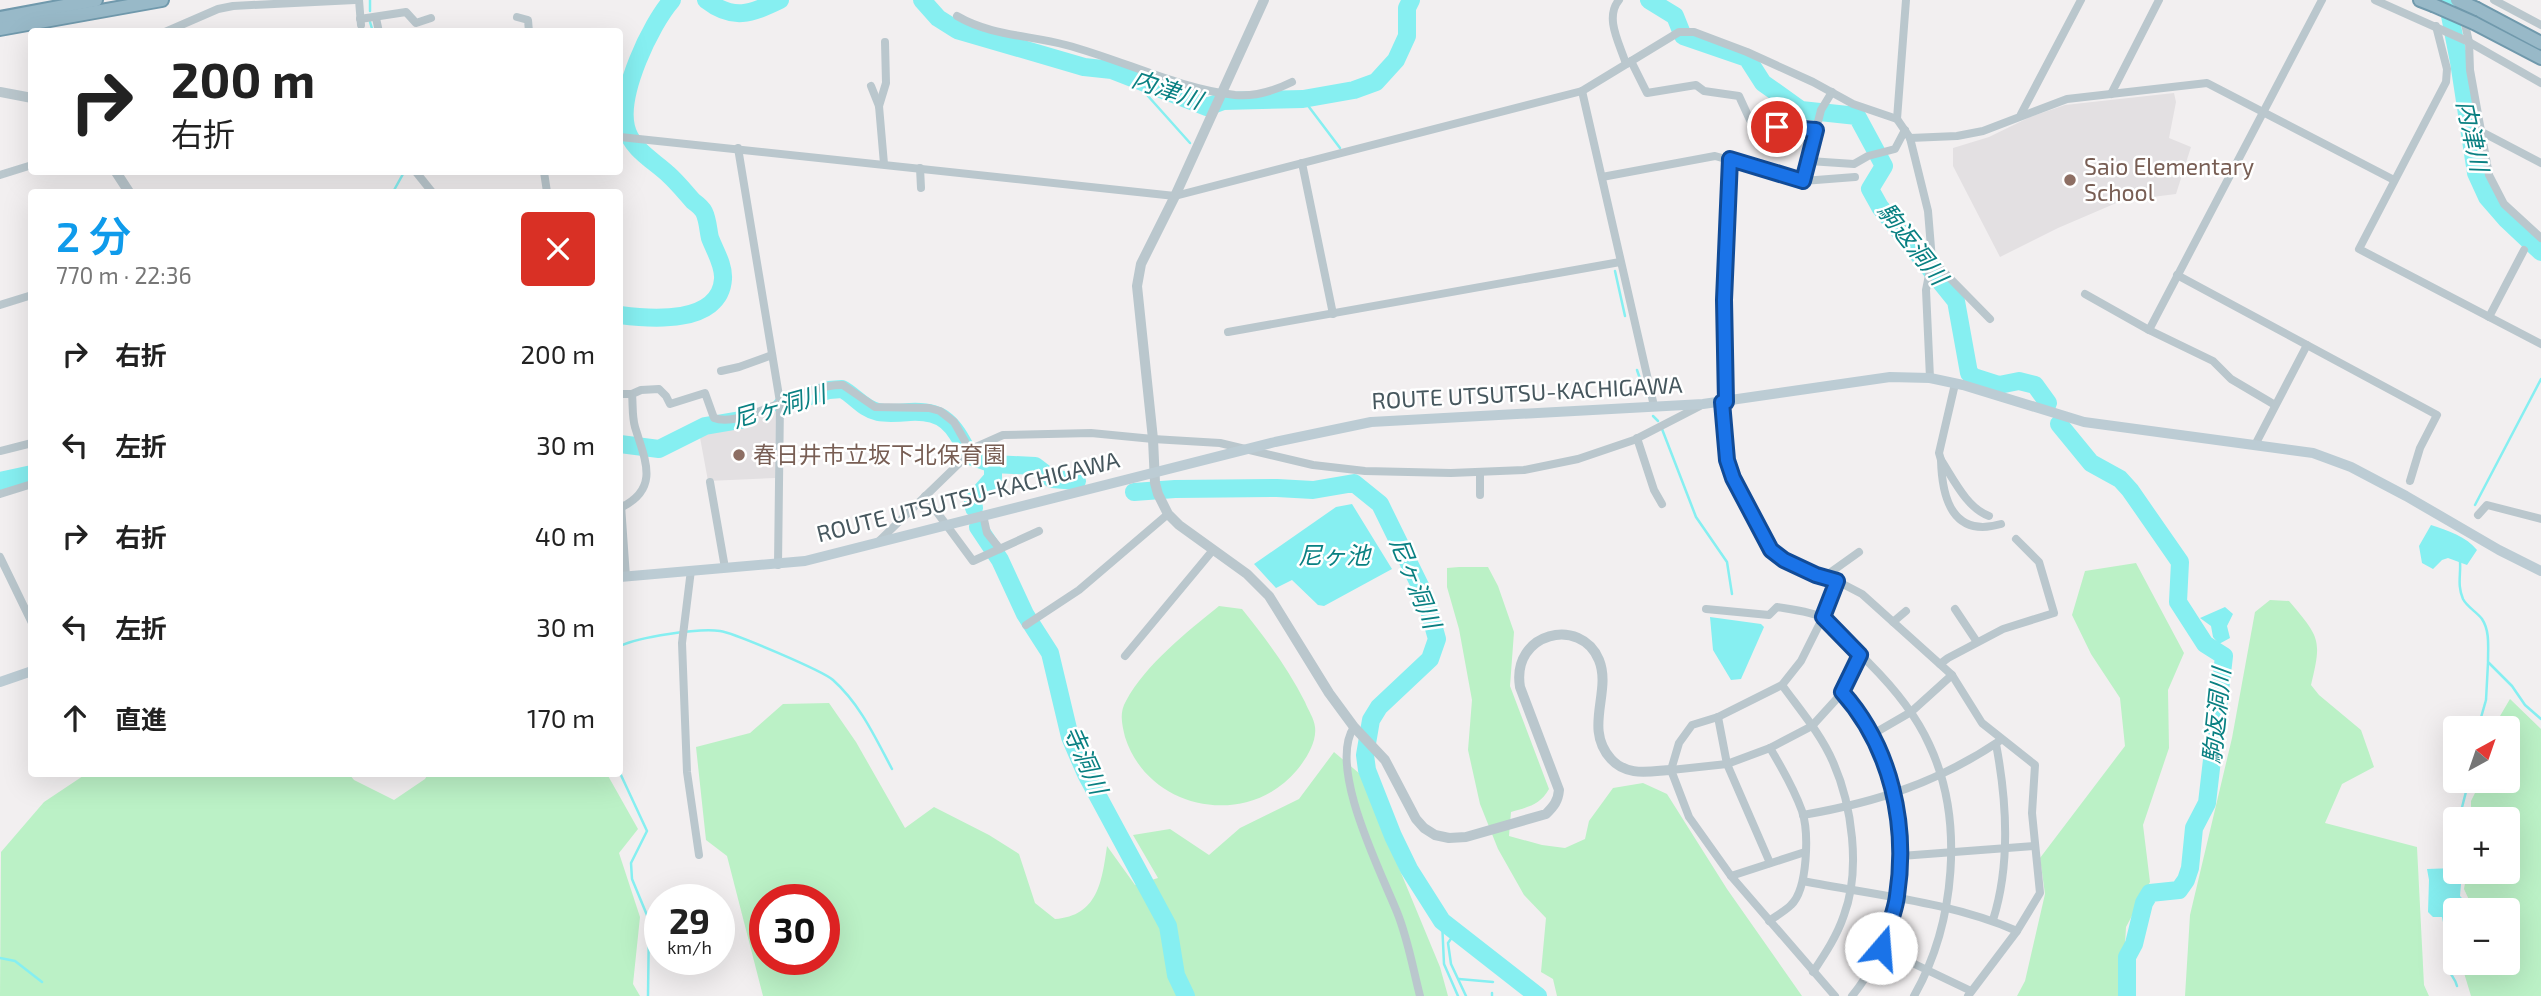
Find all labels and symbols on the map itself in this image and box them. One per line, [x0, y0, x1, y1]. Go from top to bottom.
water label: 内津川 [1129, 63, 1209, 115]
pin [1747, 97, 1807, 157]
water label: 内津川 [2452, 97, 2496, 177]
place label: Saio Elementary School [2084, 152, 2254, 206]
marker: Saio Elementary School [2062, 172, 2078, 188]
water label: 駒返洞川 [1872, 196, 1956, 292]
street label: ROUTE UTSUTSU-KACHIGAWA [1371, 370, 1684, 414]
water label: 尼ヶ洞川 [728, 378, 832, 433]
place label: 春日井市立坂下北保育園 [753, 440, 1006, 468]
street label: ROUTE UTSUTSU-KACHIGAWA [813, 445, 1123, 547]
marker: 春日井市立坂下北保育園 [731, 447, 747, 463]
water label: 尼ヶ洞川 [1385, 533, 1449, 635]
water label: 尼ヶ池 [1298, 540, 1372, 569]
water label: 駒返洞川 [2196, 664, 2235, 765]
north arrow [2443, 716, 2520, 793]
water label: 寺洞川 [1058, 721, 1115, 801]
speed limit sign: 30 [749, 884, 840, 975]
position arrow [1844, 911, 1918, 985]

